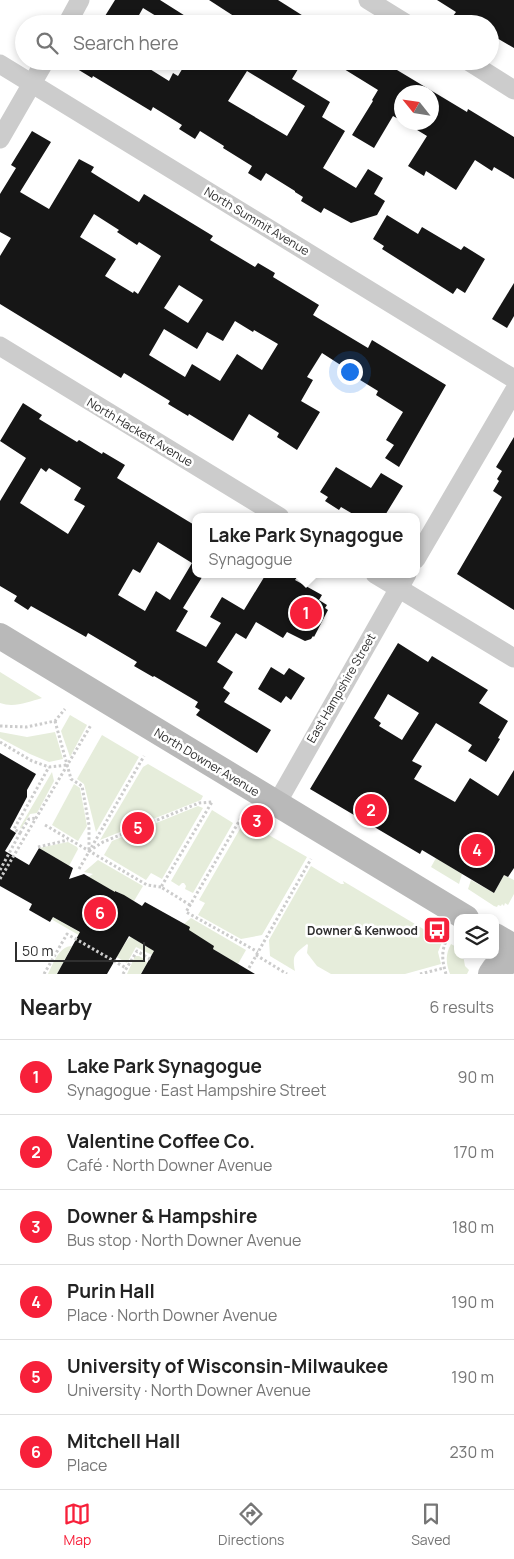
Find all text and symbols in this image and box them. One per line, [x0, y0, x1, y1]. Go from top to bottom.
search box [15, 15, 499, 70]
icon: search [33, 29, 61, 57]
text: Search here [73, 30, 179, 56]
north arrow [394, 85, 439, 130]
street label: North Summit Avenue [201, 183, 313, 259]
your location [337, 359, 363, 385]
street label: North Hackett Avenue [84, 394, 196, 470]
popup [192, 513, 420, 578]
text: Lake Park Synagogue [208, 522, 404, 548]
text: Synagogue [208, 548, 292, 570]
pin: 1 [290, 594, 322, 632]
street label: East Hampshire Street [303, 630, 380, 746]
street label: North Downer Avenue [151, 724, 263, 800]
pin: 2 [355, 791, 387, 829]
pin: 3 [241, 802, 273, 840]
pin: 5 [122, 809, 154, 847]
pin: 4 [461, 831, 493, 869]
pin: 6 [84, 894, 116, 932]
map controls [454, 914, 499, 959]
button: layers [454, 914, 499, 959]
bus stop icon: Downer & Kenwood [422, 915, 452, 945]
place label: Downer & Kenwood [307, 922, 418, 939]
scale bar [15, 939, 145, 962]
text: 50 m [22, 941, 53, 960]
text: Nearby [20, 993, 92, 1021]
text: 6 results [429, 996, 494, 1018]
text: Lake Park Synagogue [67, 1053, 262, 1079]
text: 1 [32, 1066, 40, 1088]
text: 90 m [458, 1066, 494, 1088]
text: Synagogue · East Hampshire Street [67, 1079, 326, 1101]
text: Valentine Coffee Co. [67, 1128, 255, 1154]
text: 2 [31, 1141, 41, 1163]
text: 170 m [453, 1141, 494, 1163]
text: Café · North Downer Avenue [67, 1154, 272, 1176]
text: Downer & Hampshire [67, 1203, 258, 1229]
text: 3 [31, 1216, 41, 1238]
text: 180 m [452, 1216, 494, 1238]
text: Bus stop · North Downer Avenue [67, 1229, 301, 1251]
text: Purin Hall [67, 1278, 155, 1304]
text: 4 [31, 1291, 41, 1313]
text: 190 m [451, 1291, 494, 1313]
text: Place · North Downer Avenue [67, 1304, 277, 1326]
text: University of Wisconsin-Milwaukee [67, 1353, 388, 1379]
text: 5 [31, 1366, 41, 1388]
text: 190 m [451, 1366, 494, 1388]
text: University · North Downer Avenue [67, 1379, 311, 1401]
text: Mitchell Hall [67, 1428, 180, 1454]
text: 6 [31, 1441, 41, 1463]
text: 230 m [450, 1441, 494, 1463]
text: Place [67, 1454, 107, 1476]
tab: Map [63, 1500, 91, 1549]
tab: Directions [218, 1500, 284, 1549]
tab: Saved [411, 1500, 451, 1549]

